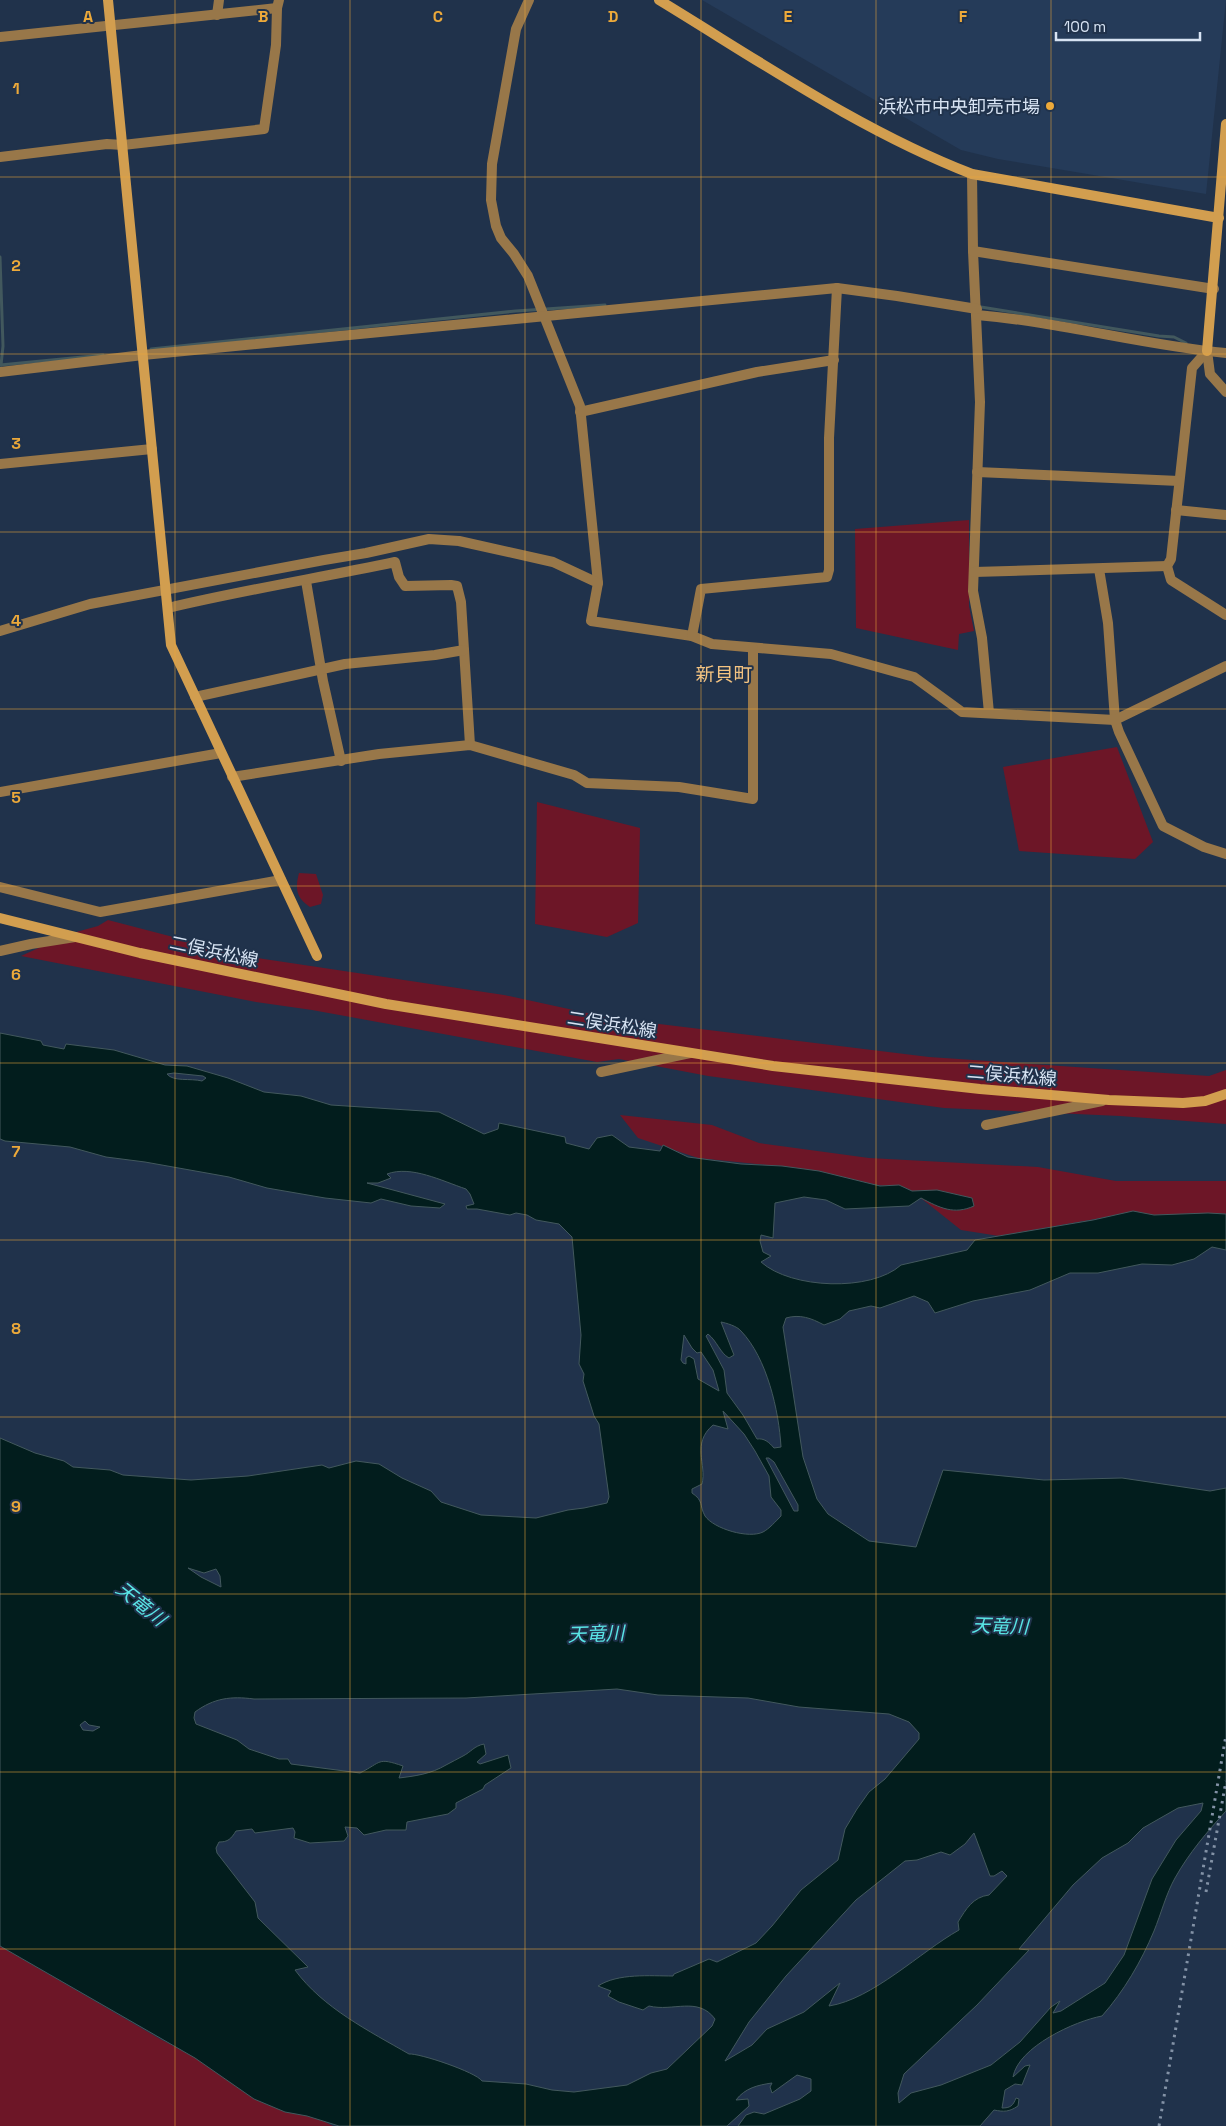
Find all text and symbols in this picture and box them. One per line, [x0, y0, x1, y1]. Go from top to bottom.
text: A [83, 6, 93, 27]
text: B [258, 6, 268, 27]
text: C [433, 6, 443, 27]
text: D [608, 6, 618, 27]
text: E [784, 6, 793, 27]
text: F [959, 6, 968, 27]
scale bar [1056, 10, 1200, 42]
text: 100 m [1064, 17, 1106, 36]
text: 1 [12, 78, 20, 99]
place label: 浜松市中央卸売市場 [878, 95, 1040, 118]
marker: 浜松市中央卸売市場 [1044, 100, 1056, 112]
text: 2 [11, 255, 21, 276]
text: 3 [11, 433, 21, 454]
text: 4 [11, 610, 21, 631]
district label: 新貝町 [695, 662, 753, 687]
text: 5 [11, 787, 21, 808]
street label: 二俣浜松線 [168, 930, 260, 972]
text: 6 [11, 964, 21, 985]
street label: 二俣浜松線 [566, 1006, 658, 1042]
street label: 二俣浜松線 [966, 1060, 1058, 1090]
text: 7 [12, 1141, 21, 1162]
text: 8 [11, 1318, 21, 1339]
text: 9 [11, 1496, 21, 1517]
water label: 天竜川 [111, 1576, 173, 1633]
water label: 天竜川 [971, 1613, 1031, 1640]
water label: 天竜川 [567, 1620, 627, 1647]

